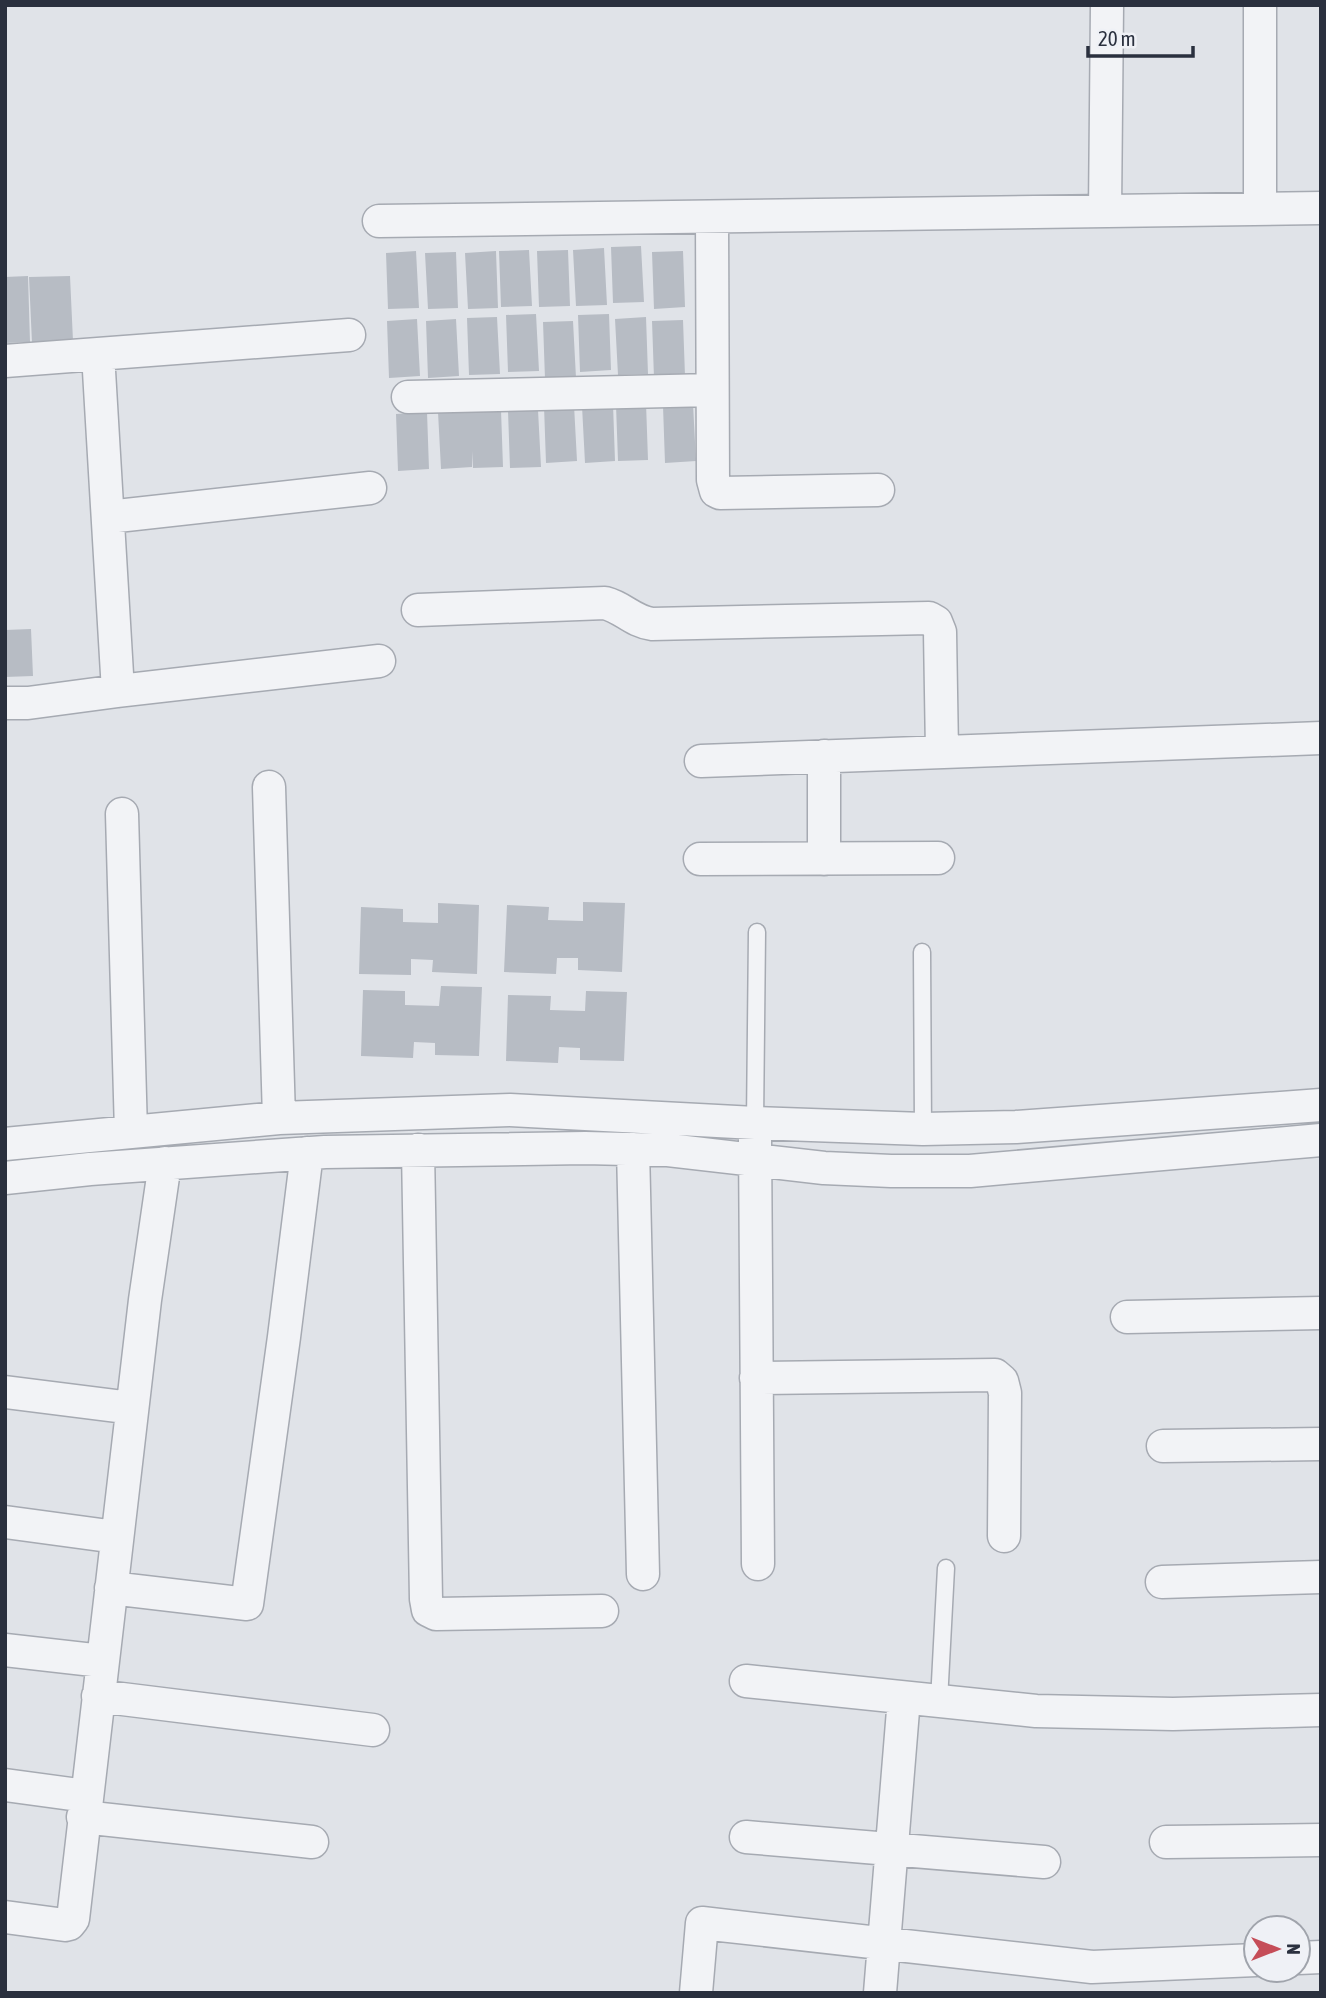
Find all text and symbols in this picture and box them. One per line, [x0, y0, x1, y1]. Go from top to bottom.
scale bar [1088, 14, 1193, 58]
text: 20 m [1098, 26, 1136, 50]
north arrow [1242, 1914, 1312, 1984]
text: N [1283, 1943, 1305, 1955]

